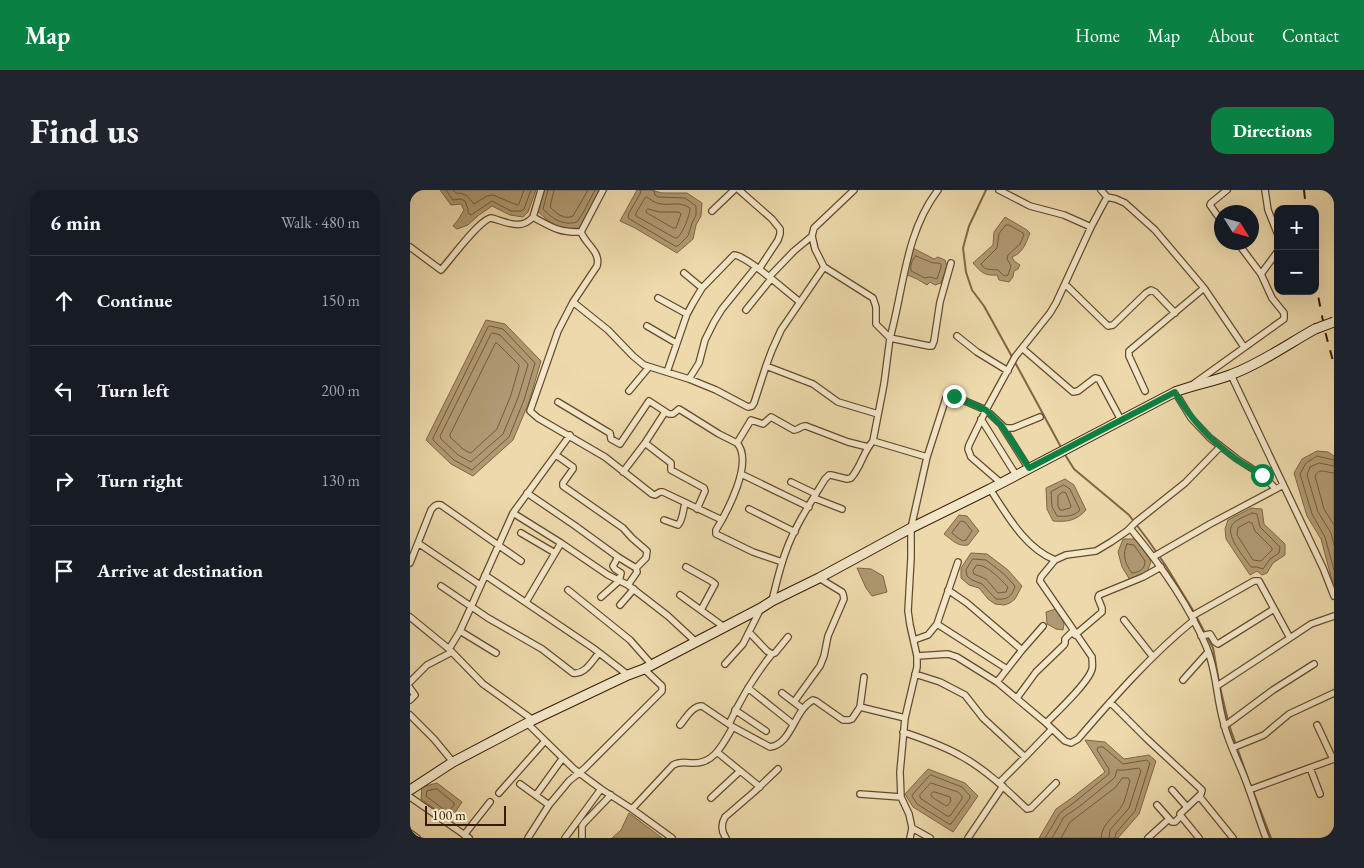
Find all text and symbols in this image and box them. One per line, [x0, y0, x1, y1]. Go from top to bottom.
text: Map [25, 20, 70, 51]
text: Home [1075, 24, 1120, 47]
text: Map [1148, 24, 1180, 47]
text: About [1208, 24, 1254, 47]
text: Contact [1282, 24, 1339, 47]
button: Directions [1211, 107, 1334, 154]
text: Find us [30, 108, 139, 153]
north arrow [1214, 205, 1259, 250]
map controls [1274, 205, 1319, 295]
button: + [1274, 205, 1319, 250]
text: 6 min [50, 209, 101, 236]
text: Walk · 480 m [281, 212, 360, 233]
button: − [1274, 250, 1319, 295]
icon: ahead [50, 287, 78, 315]
text: Continue [97, 288, 172, 313]
text: 150 m [321, 290, 360, 311]
icon: left [50, 377, 78, 405]
text: Turn left [97, 378, 169, 403]
text: 200 m [321, 380, 360, 401]
route end [943, 385, 966, 408]
route start [1251, 464, 1274, 487]
icon: right [50, 467, 78, 495]
text: Turn right [97, 468, 183, 493]
text: 130 m [321, 470, 360, 491]
icon: arrive [50, 557, 78, 585]
text: Arrive at destination [97, 558, 263, 583]
scale bar [425, 803, 506, 826]
text: 100 m [432, 806, 466, 824]

